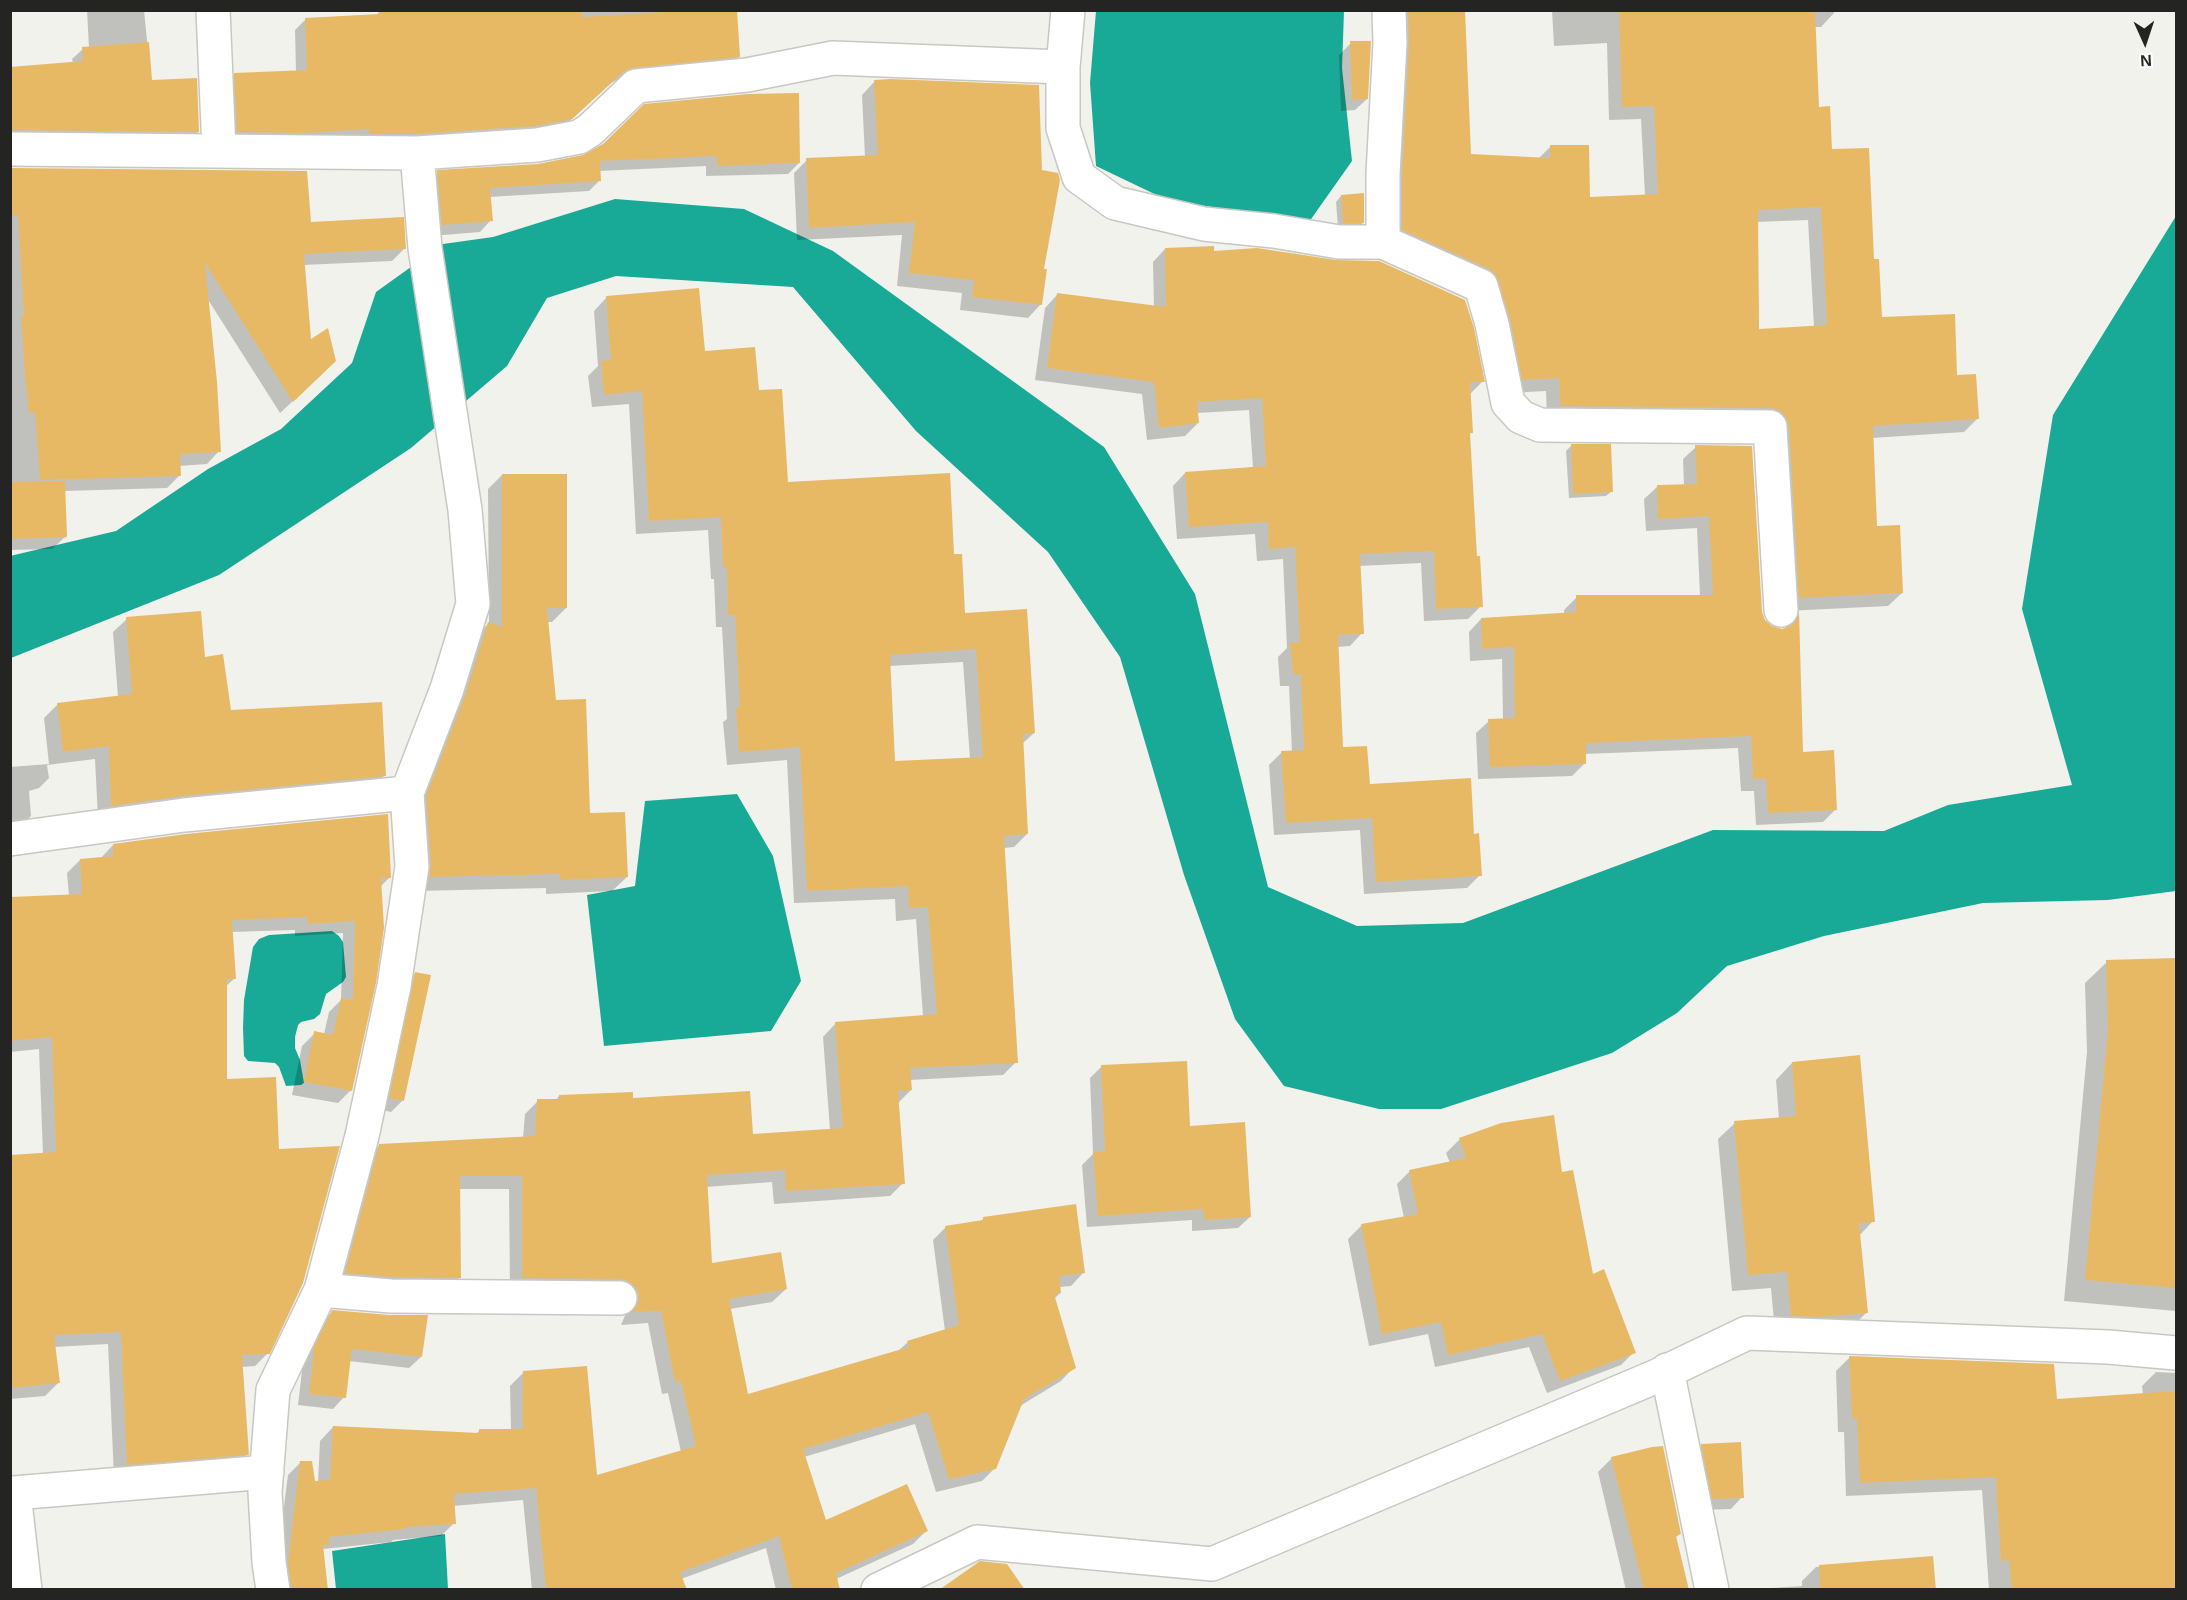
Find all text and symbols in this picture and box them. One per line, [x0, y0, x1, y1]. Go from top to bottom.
north arrow [2115, 12, 2175, 72]
text: N [2140, 52, 2152, 69]

